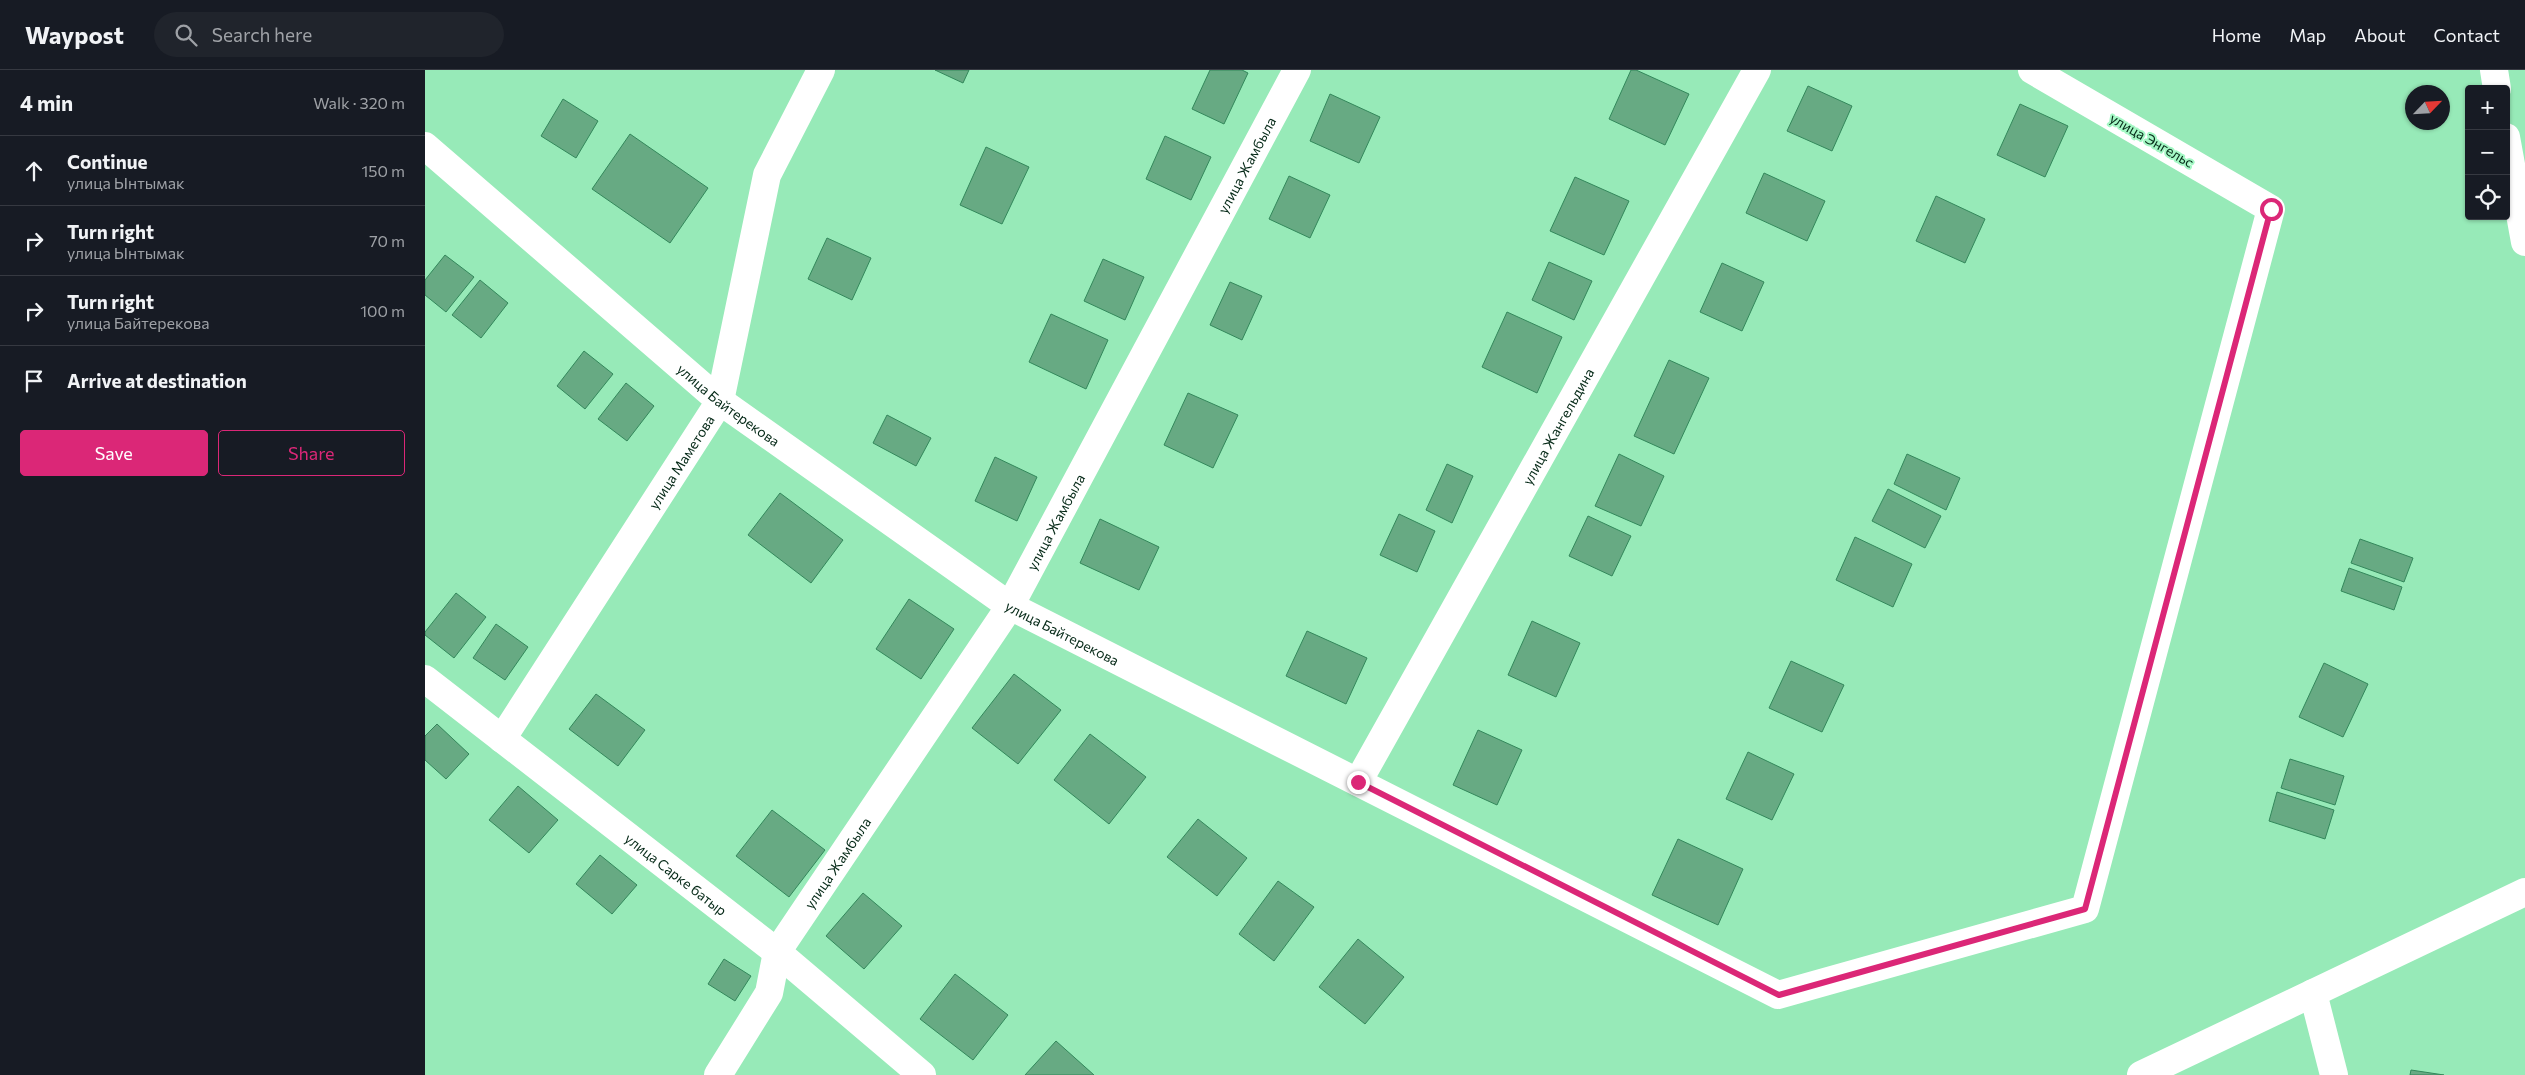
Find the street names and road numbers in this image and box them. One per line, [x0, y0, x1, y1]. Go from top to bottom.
street label: улица Энгельс [2107, 109, 2197, 171]
street label: улица Жамбыла [1214, 114, 1279, 216]
street label: улица Байтерекова [674, 360, 783, 449]
street label: улица Жангельдина [1518, 365, 1597, 487]
street label: улица Маметова [644, 412, 717, 512]
street label: улица Жамбыла [1022, 471, 1088, 573]
street label: улица Байтерекова [1002, 597, 1122, 668]
street label: улица Жамбыла [800, 814, 874, 912]
street label: улица Сарке батыр [622, 829, 730, 919]

